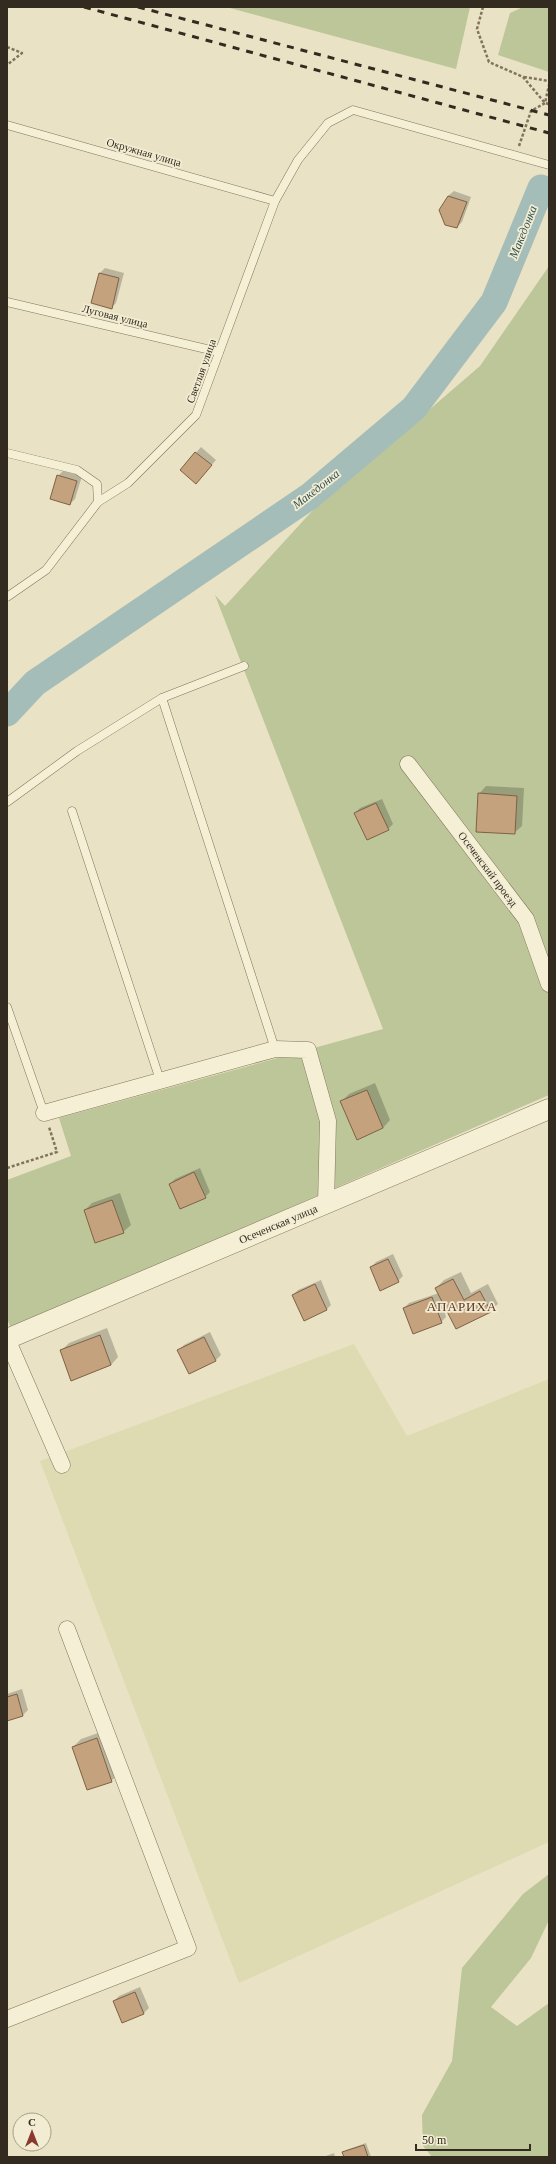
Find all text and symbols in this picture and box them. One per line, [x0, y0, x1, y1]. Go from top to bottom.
street label: Окружная улица [105, 136, 183, 168]
water label: Македонка [506, 204, 540, 261]
street label: Луговая улица [81, 302, 149, 330]
street label: Светлая улица [184, 337, 218, 405]
water label: Македонка [289, 466, 342, 512]
street label: Осеченский проезд [456, 829, 520, 909]
street label: Осеченская улица [237, 1202, 319, 1246]
district label: АПАРИХА [427, 1299, 497, 1314]
north arrow [12, 2112, 52, 2152]
text: С [28, 2116, 36, 2128]
scale bar [416, 2126, 530, 2152]
text: 50 m [422, 2133, 447, 2147]

